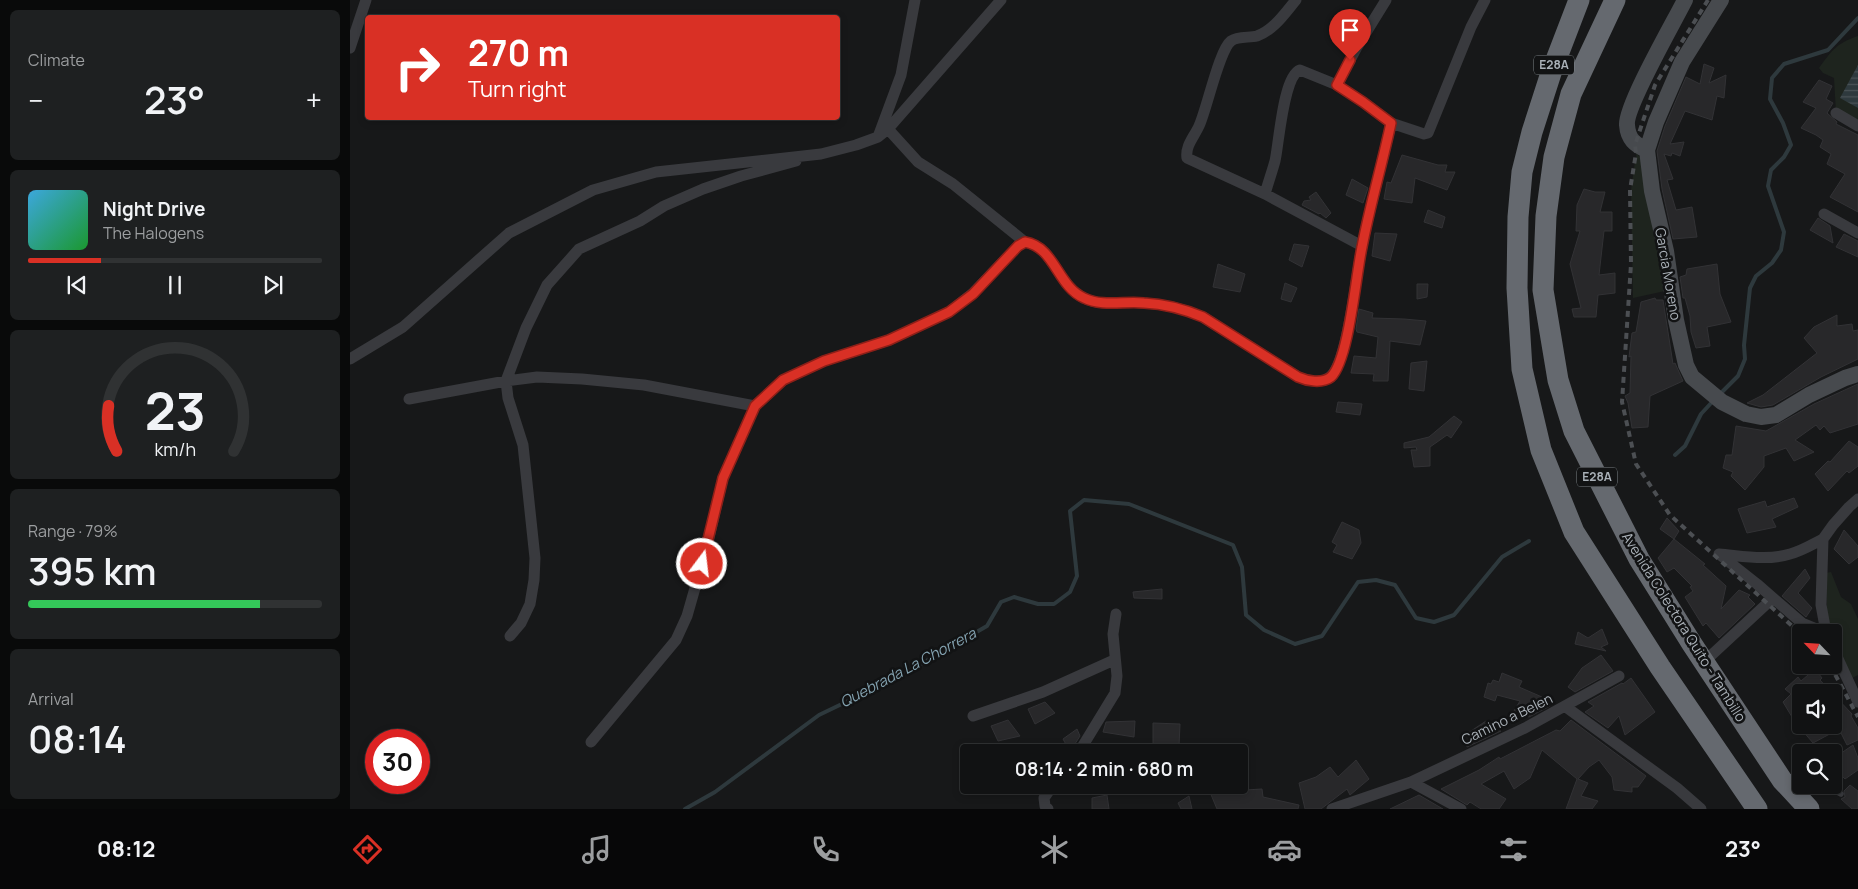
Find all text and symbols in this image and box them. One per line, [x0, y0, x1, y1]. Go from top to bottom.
pin [1329, 9, 1371, 60]
icon: arrive [1336, 16, 1364, 44]
text: 270 m [468, 29, 569, 77]
icon: right [385, 35, 450, 100]
text: Climate [28, 49, 85, 71]
road number: E28A [1534, 56, 1574, 74]
text: 23° [144, 73, 205, 125]
text: Turn right [468, 74, 566, 104]
text: − [28, 81, 43, 119]
text: + [306, 81, 322, 119]
text: Night Drive [103, 196, 205, 222]
text: The Halogens [103, 222, 204, 244]
street label: Garcia Moreno [1651, 226, 1686, 322]
icon: previous [63, 271, 91, 299]
icon: pause [161, 271, 189, 299]
icon: next [259, 271, 287, 299]
text: 23 [144, 375, 206, 446]
text: km/h [154, 437, 196, 461]
road number: E28A [1577, 468, 1617, 487]
text: Range · 79% [28, 520, 118, 542]
street label: Avenida Colectora Quito - Tambillo [1618, 528, 1751, 725]
position arrow [675, 537, 727, 589]
text: 395 km [28, 544, 157, 596]
water label: Quebrada La Chorrera [836, 622, 980, 712]
north arrow [1792, 624, 1842, 674]
map controls [1792, 624, 1842, 794]
button: sound [1792, 684, 1842, 734]
text: Arrival [28, 688, 74, 710]
street label: Camino a Belen [1458, 688, 1556, 749]
text: 08:14 [28, 712, 127, 764]
speed limit sign: 30 [365, 729, 430, 794]
button: search [1792, 744, 1842, 794]
text: 08:14 · 2 min · 680 m [1015, 756, 1193, 782]
icon: directions [350, 832, 385, 867]
icon: music [579, 832, 614, 867]
icon: phone [808, 832, 843, 867]
icon: climate [1037, 832, 1072, 867]
icon: car [1267, 832, 1302, 867]
icon: filters [1496, 832, 1531, 867]
text: 08:12 [97, 834, 155, 864]
text: 23° [1725, 834, 1761, 864]

